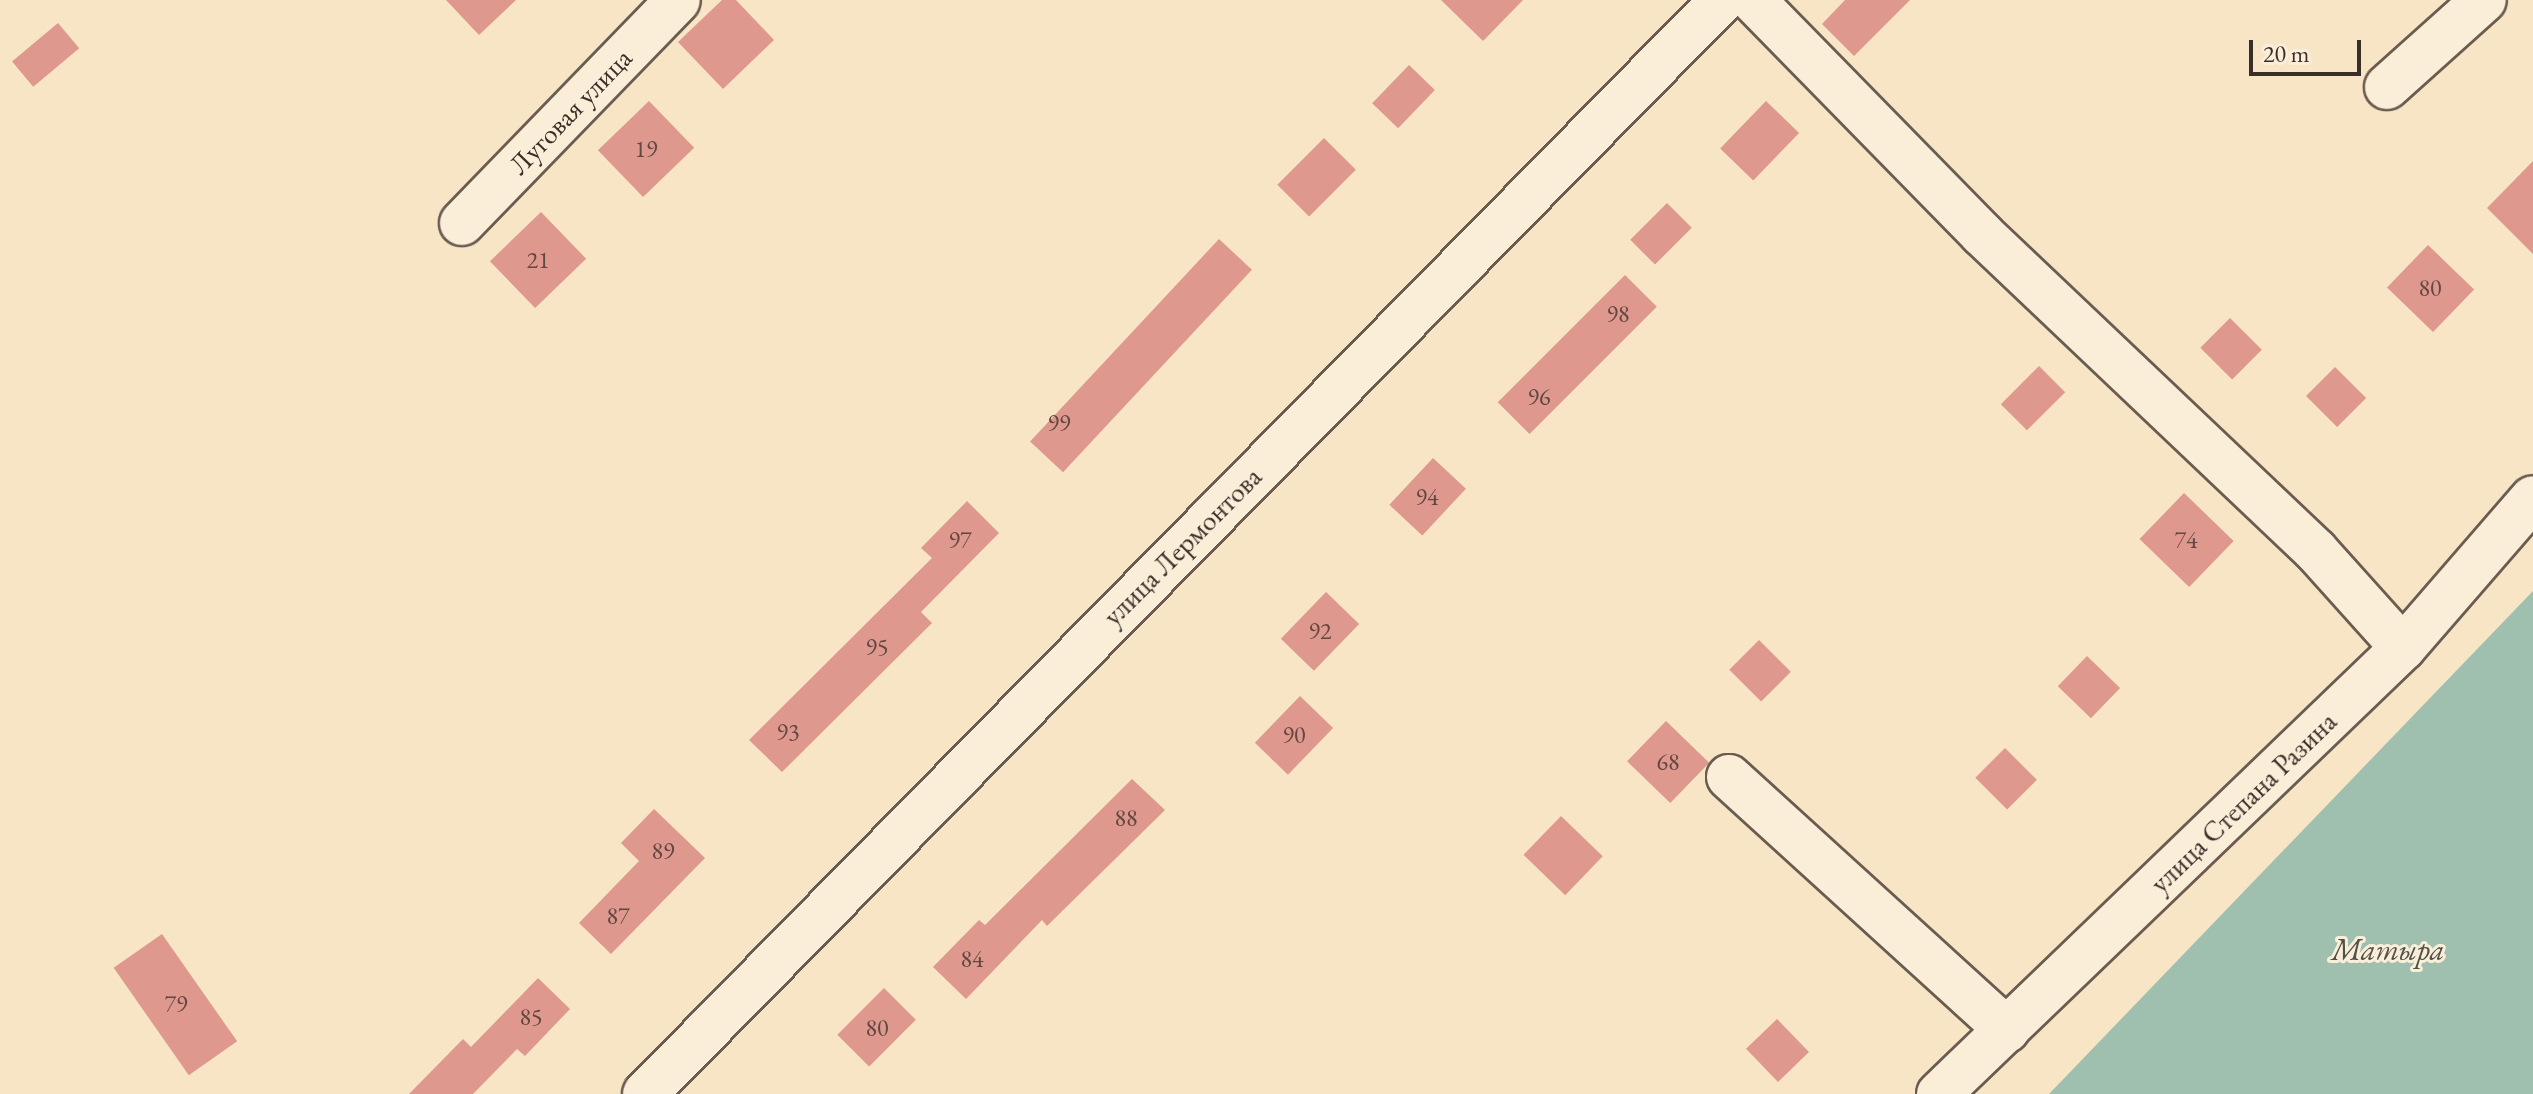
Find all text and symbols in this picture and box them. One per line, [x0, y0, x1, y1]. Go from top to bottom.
scale bar [2253, 24, 2365, 74]
text: 20 m [2263, 38, 2310, 69]
street label: Луговая улица [501, 41, 639, 181]
house number: 19 [634, 135, 658, 163]
house number: 21 [526, 246, 550, 274]
house number: 80 [2418, 274, 2442, 302]
house number: 98 [1606, 300, 1630, 328]
house number: 96 [1527, 383, 1551, 411]
house number: 99 [1047, 409, 1071, 437]
street label: улица Лермонтова [1096, 460, 1268, 632]
house number: 94 [1415, 483, 1439, 511]
house number: 97 [948, 526, 972, 554]
house number: 74 [2174, 526, 2198, 554]
house number: 92 [1308, 617, 1332, 645]
house number: 95 [865, 633, 889, 661]
street label: улица Степана Разина [2143, 704, 2343, 900]
house number: 93 [776, 718, 800, 746]
house number: 90 [1282, 721, 1306, 749]
house number: 68 [1656, 748, 1680, 776]
house number: 88 [1114, 804, 1138, 832]
house number: 89 [651, 837, 675, 865]
house number: 87 [606, 902, 630, 930]
water label: Матыра [2331, 932, 2445, 968]
house number: 84 [960, 945, 984, 973]
house number: 79 [164, 990, 188, 1018]
house number: 85 [519, 1003, 543, 1031]
house number: 80 [865, 1014, 889, 1042]

